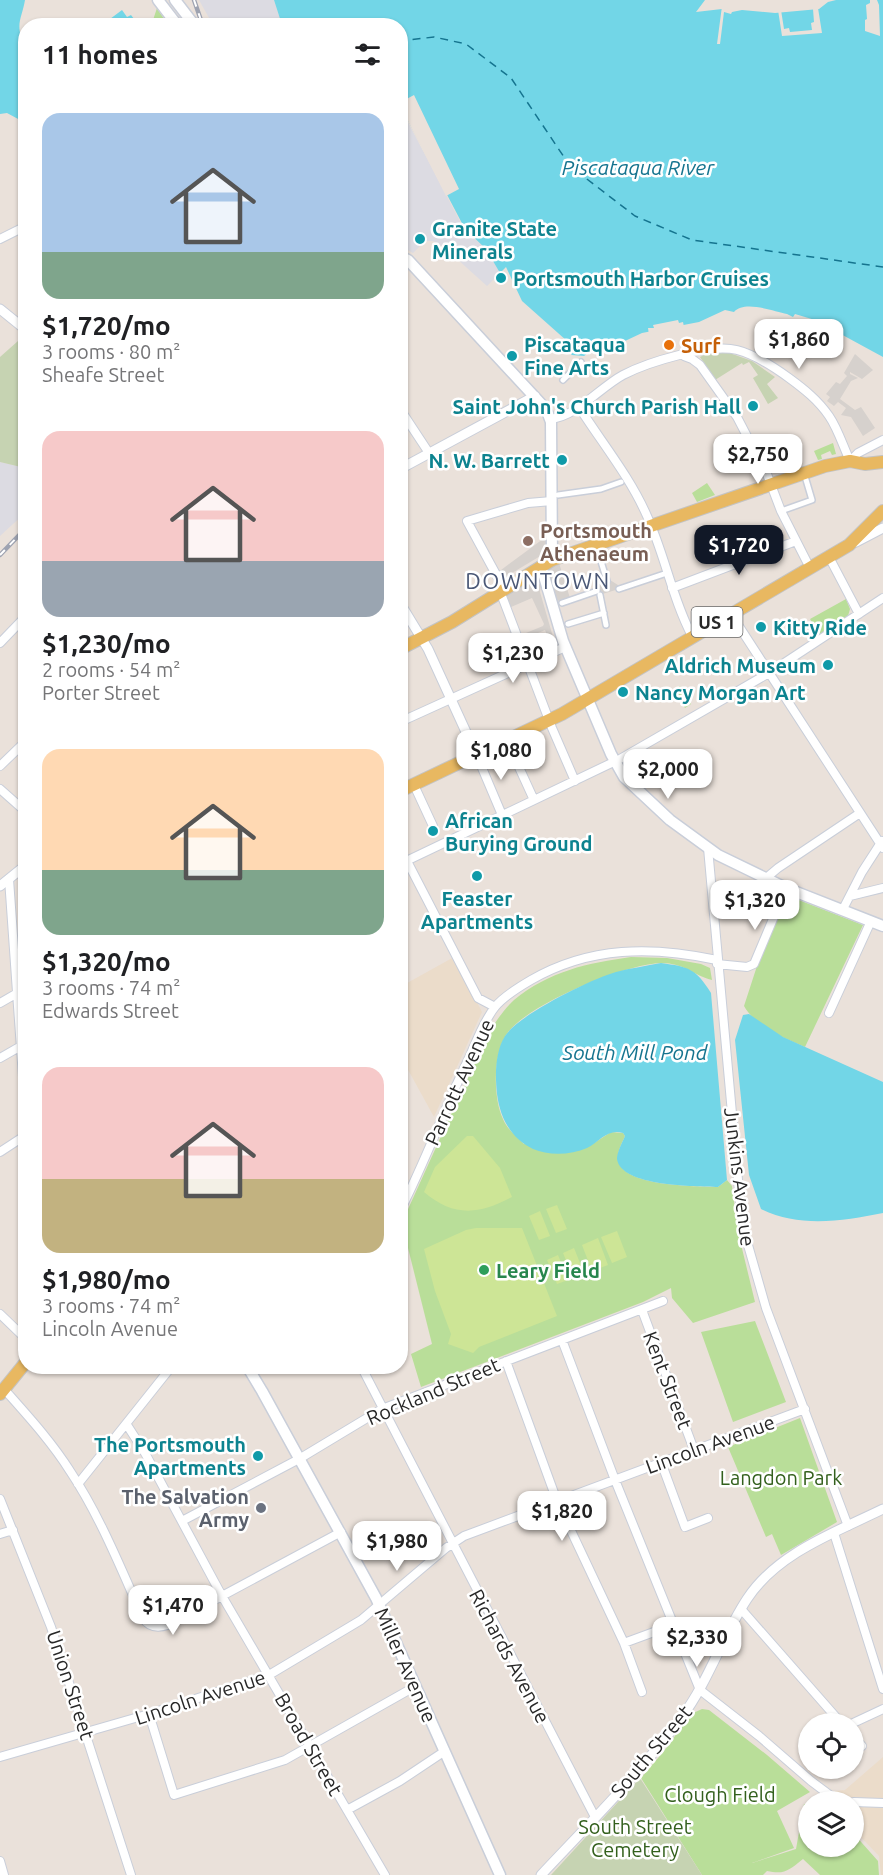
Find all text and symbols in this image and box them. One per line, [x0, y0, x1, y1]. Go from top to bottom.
icon: filters [351, 38, 384, 71]
text: 11 homes [42, 40, 158, 69]
icon: home [159, 152, 267, 260]
water label: Piscataqua River [562, 155, 715, 179]
place label: Granite State Minerals [432, 217, 557, 263]
marker: Granite State Minerals [413, 232, 427, 246]
place label: Portsmouth Harbor Cruises [513, 267, 769, 290]
marker: Portsmouth Harbor Cruises [494, 271, 508, 285]
text: $1,720/mo [42, 311, 171, 340]
pin: $1,860 [750, 319, 848, 370]
text: $1,860 [768, 327, 830, 350]
place label: Piscataqua Fine Arts [524, 333, 626, 379]
place label: Surf [681, 334, 721, 357]
marker: Surf [662, 338, 676, 352]
text: 3 rooms · 80 m² [42, 340, 180, 363]
marker: Piscataqua Fine Arts [505, 349, 519, 363]
text: Sheafe Street [42, 363, 164, 386]
place label: Saint John's Church Parish Hall [453, 395, 741, 418]
marker: Saint John's Church Parish Hall [746, 399, 760, 413]
pin: $2,750 [709, 434, 807, 485]
text: $2,750 [727, 442, 789, 465]
place label: N. W. Barrett [429, 449, 550, 472]
marker: N. W. Barrett [555, 453, 569, 467]
icon: home [159, 470, 267, 578]
place label: Portsmouth Athenaeum [540, 519, 652, 565]
pin: $1,720 [690, 525, 788, 576]
text: $1,720 [708, 533, 770, 556]
marker: Portsmouth Athenaeum [521, 534, 535, 548]
district label: DOWNTOWN [465, 568, 611, 593]
road number: US 1 [692, 607, 742, 637]
place label: Kitty Ride [773, 616, 867, 639]
marker: Kitty Ride [754, 620, 768, 634]
text: $1,230/mo [42, 629, 171, 658]
pin: $1,230 [464, 633, 562, 684]
text: $1,230 [482, 641, 544, 664]
place label: Aldrich Museum [664, 654, 816, 677]
text: 2 rooms · 54 m² [42, 658, 180, 681]
marker: Aldrich Museum [821, 658, 835, 672]
text: Porter Street [42, 681, 160, 704]
place label: Nancy Morgan Art [635, 681, 806, 704]
marker: Nancy Morgan Art [616, 685, 630, 699]
pin: $1,080 [452, 730, 550, 781]
text: $1,080 [470, 738, 532, 761]
pin: $2,000 [619, 749, 717, 800]
text: $2,000 [637, 757, 699, 780]
icon: home [159, 788, 267, 896]
place label: African Burying Ground [445, 809, 592, 855]
marker: African Burying Ground [426, 824, 440, 838]
marker: Feaster Apartments [470, 869, 484, 883]
pin: $1,320 [706, 880, 804, 931]
place label: Feaster Apartments [421, 887, 533, 933]
text: $1,320 [724, 888, 786, 911]
text: $1,320/mo [42, 947, 171, 976]
text: 3 rooms · 74 m² [42, 976, 180, 999]
text: Edwards Street [42, 999, 179, 1022]
street label: Parrott Avenue [420, 1015, 498, 1149]
water label: South Mill Pond [562, 1040, 709, 1064]
icon: home [159, 1106, 267, 1214]
street label: Junkins Avenue [720, 1106, 760, 1248]
place label: Leary Field [496, 1259, 600, 1282]
marker: Leary Field [477, 1263, 491, 1277]
text: $1,980/mo [42, 1265, 171, 1294]
text: 3 rooms · 74 m² [42, 1294, 180, 1317]
text: Lincoln Avenue [42, 1317, 178, 1340]
street label: Kent Street [639, 1328, 697, 1432]
street label: Rockland Street [363, 1352, 503, 1429]
street label: Lincoln Avenue [642, 1410, 778, 1478]
place label: The Portsmouth Apartments [94, 1433, 246, 1479]
marker: The Portsmouth Apartments [251, 1449, 265, 1463]
park label: Langdon Park [720, 1466, 842, 1489]
place label: The Salvation Army [121, 1485, 249, 1531]
pin: $1,820 [513, 1491, 611, 1542]
text: $1,820 [531, 1499, 593, 1522]
marker: The Salvation Army [254, 1501, 268, 1515]
pin: $1,980 [348, 1521, 446, 1572]
text: $1,980 [366, 1529, 428, 1552]
pin: $1,470 [124, 1585, 222, 1636]
street label: Richards Avenue [465, 1585, 555, 1727]
text: $1,470 [142, 1593, 204, 1616]
street label: Miller Avenue [370, 1604, 442, 1726]
pin: $2,330 [648, 1617, 746, 1668]
text: $2,330 [666, 1625, 728, 1648]
street label: Union Street [43, 1627, 100, 1743]
street label: Lincoln Avenue [132, 1665, 268, 1729]
street label: Broad Street [270, 1689, 348, 1799]
street label: South Street [606, 1700, 696, 1802]
map controls [798, 1713, 864, 1857]
button: locate [798, 1713, 864, 1779]
park label: Clough Field [664, 1783, 776, 1806]
button: layers [798, 1791, 864, 1857]
park label: South Street Cemetery [578, 1815, 692, 1861]

